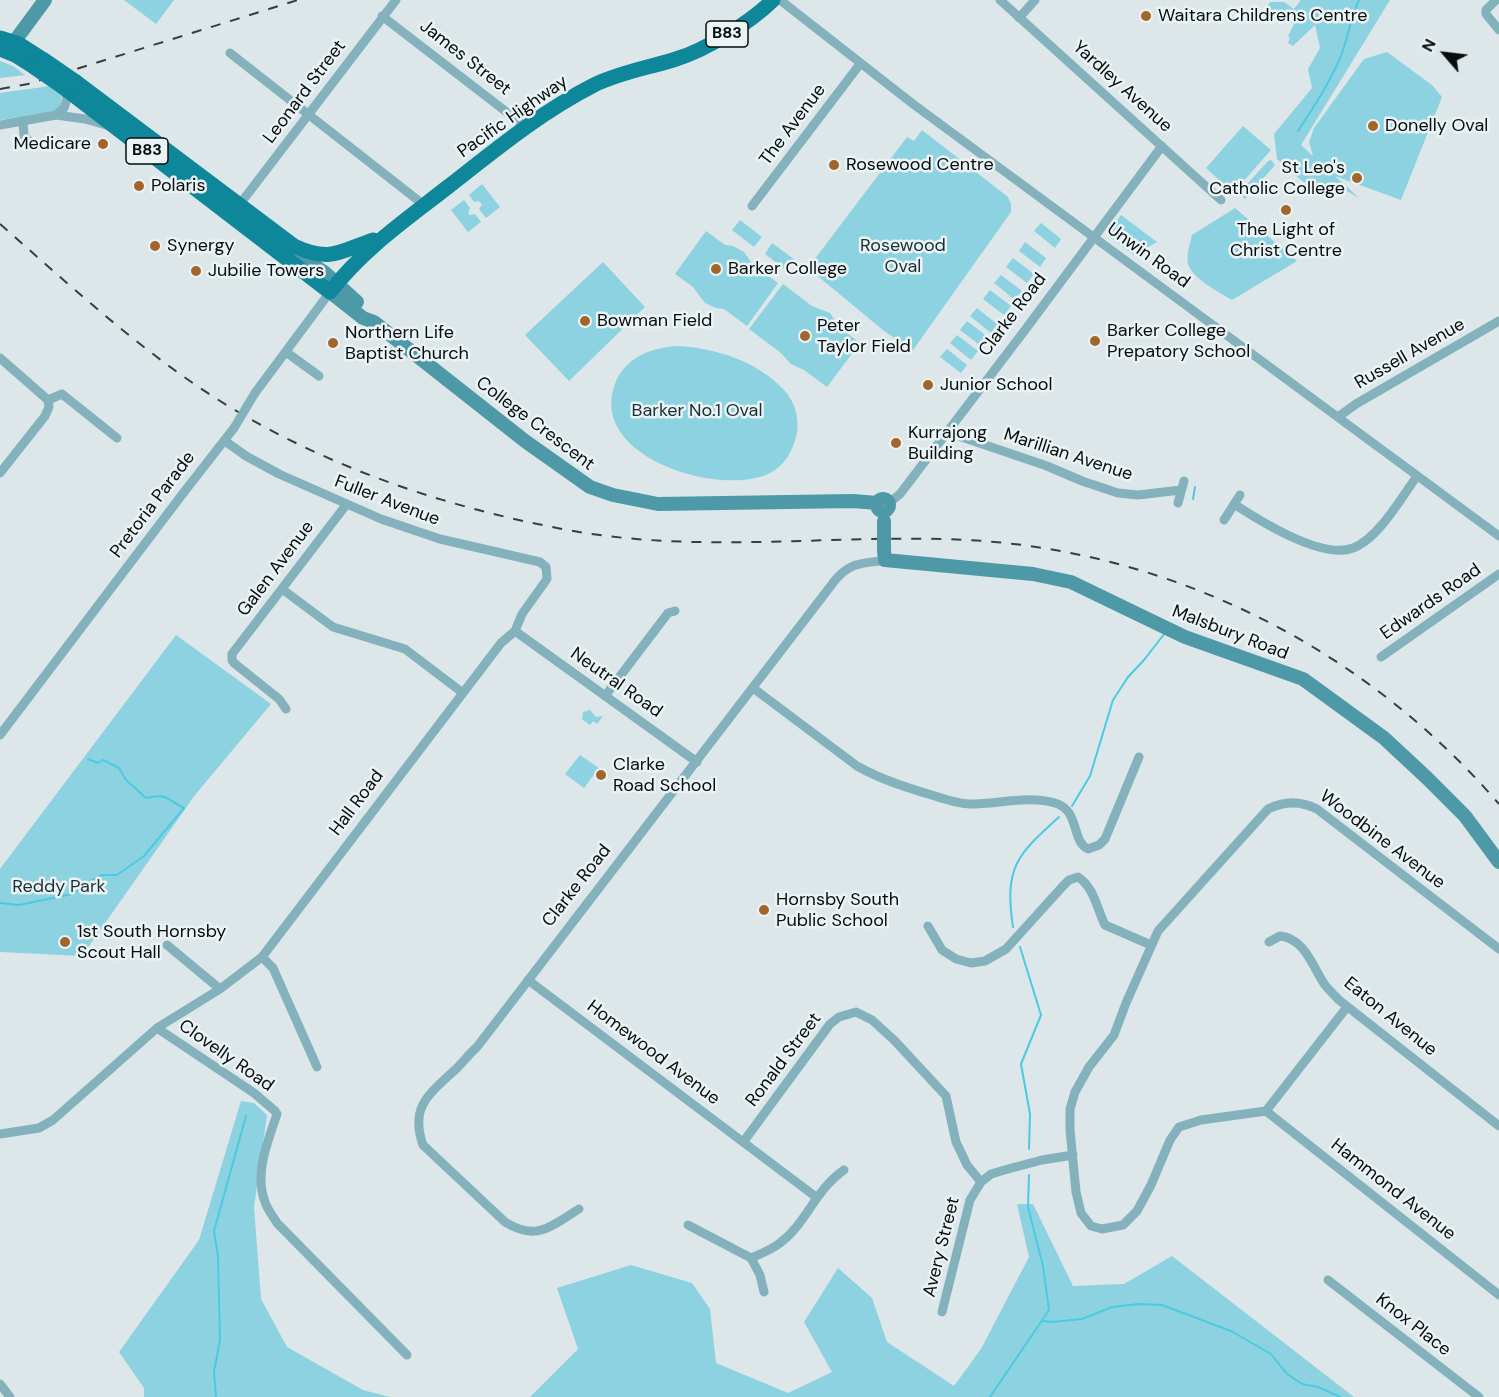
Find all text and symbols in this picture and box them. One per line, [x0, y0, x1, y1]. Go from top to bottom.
place label: Waitara Childrens Centre [1158, 5, 1367, 27]
marker: Waitara Childrens Centre [1139, 9, 1153, 23]
street label: James Street [415, 16, 515, 100]
road number: B83 [706, 21, 748, 47]
north arrow [1415, 24, 1475, 84]
text: N [1417, 35, 1441, 55]
street label: Leonard Street [259, 36, 351, 148]
street label: Yardley Avenue [1068, 37, 1176, 137]
street label: Pacific Highway [454, 71, 572, 163]
street label: The Avenue [755, 80, 831, 170]
place label: Donelly Oval [1385, 115, 1488, 137]
marker: Donelly Oval [1366, 119, 1380, 133]
place label: Medicare [13, 133, 91, 155]
marker: Medicare [96, 137, 110, 151]
road number: B83 [126, 138, 168, 164]
place label: Rosewood Centre [846, 154, 994, 176]
place label: St Leo's Catholic College [1209, 157, 1345, 200]
marker: Rosewood Centre [827, 158, 841, 172]
marker: St Leo's Catholic College [1350, 171, 1364, 185]
place label: Polaris [151, 175, 205, 197]
marker: Polaris [132, 179, 146, 193]
marker: The Light of Christ Centre [1279, 203, 1293, 217]
street label: Unwin Road [1102, 219, 1194, 293]
place label: The Light of Christ Centre [1230, 219, 1342, 262]
place label: Synergy [167, 235, 234, 257]
park label: Rosewood Oval [860, 235, 946, 278]
marker: Synergy [148, 239, 162, 253]
place label: Barker College [728, 258, 847, 280]
place label: Jubilie Towers [208, 260, 324, 282]
marker: Barker College [709, 262, 723, 276]
marker: Jubilie Towers [189, 264, 203, 278]
street label: Clarke Road [975, 269, 1051, 361]
place label: Bowman Field [597, 310, 712, 332]
marker: Bowman Field [578, 314, 592, 328]
street label: Russell Avenue [1351, 314, 1469, 394]
place label: Peter Taylor Field [817, 315, 911, 358]
place label: Barker College Prepatory School [1107, 320, 1250, 362]
place label: Northern Life Baptist Church [345, 322, 469, 364]
marker: Peter Taylor Field [798, 329, 812, 343]
marker: Barker College Prepatory School [1088, 334, 1102, 348]
marker: Northern Life Baptist Church [326, 336, 340, 350]
street label: College Crescent [471, 372, 599, 476]
place label: Junior School [940, 374, 1053, 396]
marker: Junior School [921, 378, 935, 392]
park label: Barker No.1 Oval [632, 400, 762, 422]
place label: Kurrajong Building [908, 422, 987, 464]
street label: Marillian Avenue [1001, 424, 1135, 486]
marker: Kurrajong Building [889, 436, 903, 450]
street label: Pretoria Parade [106, 448, 200, 562]
street label: Fuller Avenue [331, 471, 443, 531]
street label: Galen Avenue [233, 517, 319, 621]
street label: Edwards Road [1376, 559, 1486, 645]
street label: Malsbury Road [1169, 601, 1291, 665]
street label: Neutral Road [566, 643, 666, 723]
place label: Clarke Road School [613, 754, 716, 796]
street label: Hall Road [325, 766, 389, 840]
marker: Clarke Road School [594, 768, 608, 782]
street label: Woodbine Avenue [1315, 786, 1449, 894]
street label: Clarke Road [538, 840, 616, 932]
park label: Reddy Park [12, 876, 106, 898]
place label: Hornsby South Public School [776, 889, 899, 932]
marker: Hornsby South Public School [757, 903, 771, 917]
place label: 1st South Hornsby Scout Hall [77, 921, 226, 964]
marker: 1st South Hornsby Scout Hall [58, 935, 72, 949]
street label: Eaton Avenue [1339, 973, 1441, 1061]
street label: Homewood Avenue [582, 996, 724, 1110]
street label: Ronald Street [742, 1009, 826, 1111]
street label: Clovelly Road [174, 1015, 278, 1097]
street label: Hammond Avenue [1326, 1135, 1460, 1245]
street label: Avery Street [919, 1195, 965, 1299]
street label: Knox Place [1371, 1289, 1455, 1361]

